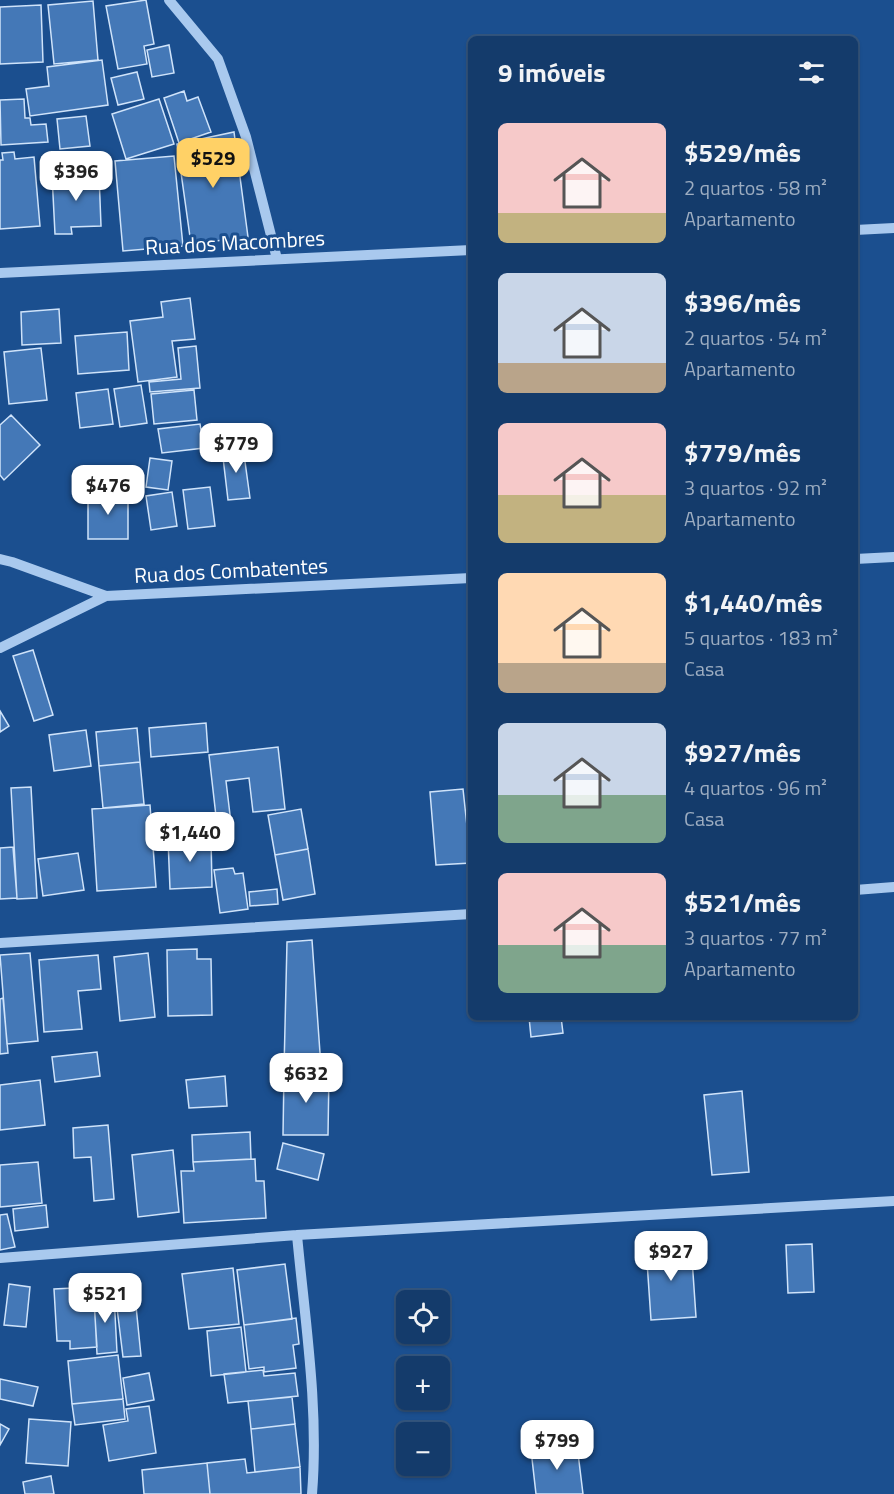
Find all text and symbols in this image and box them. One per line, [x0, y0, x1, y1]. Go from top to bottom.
text: 9 imóveis [498, 53, 605, 92]
icon: filters [795, 56, 828, 89]
text: $529/mês [684, 133, 801, 172]
pin: $529 [177, 138, 249, 189]
text: $529 [191, 142, 235, 173]
icon: home [546, 147, 618, 219]
pin: $396 [40, 151, 112, 202]
text: $396 [54, 155, 98, 186]
text: 2 quartos · 58 m² [684, 172, 827, 203]
text: Apartamento [684, 203, 796, 234]
street label: Rua dos Macombres [144, 221, 326, 263]
text: $396/mês [684, 283, 801, 322]
icon: home [546, 297, 618, 369]
text: 2 quartos · 54 m² [684, 322, 827, 353]
text: Apartamento [684, 353, 796, 384]
pin: $779 [200, 423, 272, 474]
text: $779 [214, 427, 258, 458]
text: $779/mês [684, 433, 801, 472]
icon: home [546, 447, 618, 519]
pin: $476 [72, 465, 144, 516]
text: $476 [86, 469, 130, 500]
text: 3 quartos · 92 m² [684, 472, 827, 503]
text: Apartamento [684, 503, 796, 534]
street label: Rua dos Combatentes [133, 549, 329, 591]
text: $1,440/mês [684, 583, 823, 622]
icon: home [546, 597, 618, 669]
text: 5 quartos · 183 m² [684, 622, 838, 653]
text: Casa [684, 653, 724, 684]
text: $927/mês [684, 733, 801, 772]
icon: home [546, 747, 618, 819]
text: 4 quartos · 96 m² [684, 772, 827, 803]
text: Casa [684, 803, 724, 834]
pin: $1,440 [141, 812, 239, 863]
text: $1,440 [159, 816, 221, 847]
text: $521/mês [684, 883, 801, 922]
icon: home [546, 897, 618, 969]
text: 3 quartos · 77 m² [684, 922, 827, 953]
text: Apartamento [684, 953, 796, 984]
pin: $632 [270, 1053, 342, 1104]
text: $632 [284, 1057, 328, 1088]
pin: $927 [635, 1231, 707, 1282]
text: $927 [649, 1235, 693, 1266]
pin: $521 [69, 1273, 141, 1324]
text: $521 [83, 1277, 127, 1308]
map controls [396, 1290, 450, 1476]
button: locate [396, 1290, 450, 1344]
button: + [396, 1356, 450, 1410]
pin: $799 [521, 1420, 593, 1471]
button: − [396, 1422, 450, 1476]
text: $799 [535, 1424, 579, 1455]

